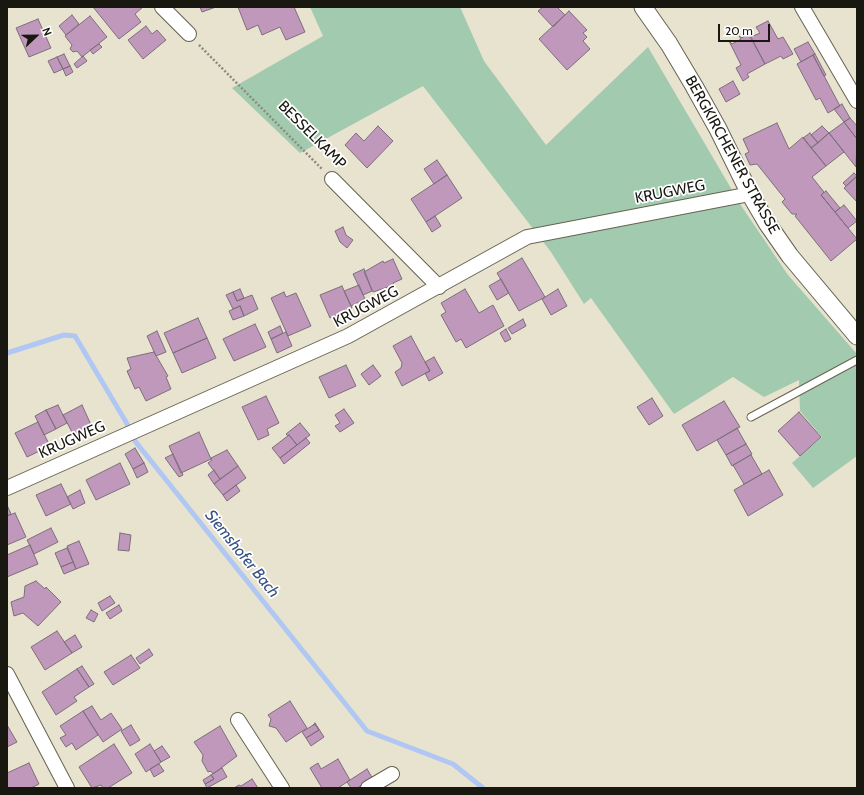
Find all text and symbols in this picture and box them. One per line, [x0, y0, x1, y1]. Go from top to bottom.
north arrow [16, 16, 56, 56]
scale bar [720, 16, 772, 42]
text: 20 m [725, 23, 753, 38]
text: N [39, 25, 55, 38]
street label: BERGKIRCHENER STRASSE [681, 73, 783, 237]
street label: BESSELKAMP [274, 97, 350, 173]
street label: KRUGWEG [633, 176, 707, 208]
street label: KRUGWEG [330, 282, 402, 332]
street label: KRUGWEG [36, 417, 108, 463]
water label: Siemshofer Bach [201, 506, 283, 602]

